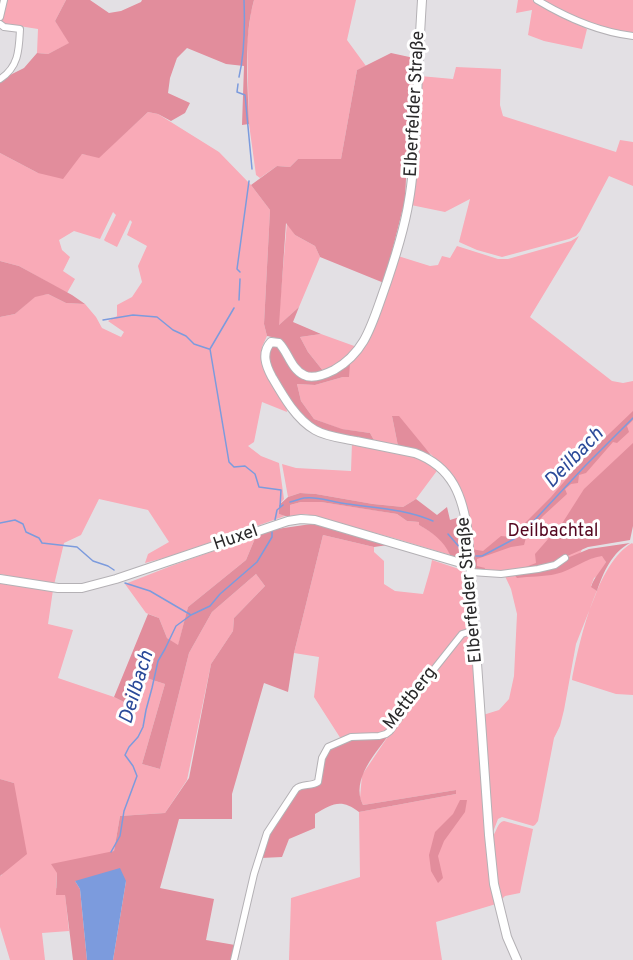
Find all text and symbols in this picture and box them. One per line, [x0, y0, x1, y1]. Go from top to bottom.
street label: Elberfelder Straße [401, 30, 431, 178]
water label: Deilbach [540, 424, 610, 494]
street label: Elberfelder Straße [454, 516, 488, 664]
street label: Huxel [211, 521, 261, 557]
park label: Deilbachtal [508, 521, 598, 543]
water label: Deilbach [116, 649, 160, 727]
street label: Mettberg [380, 663, 442, 735]

